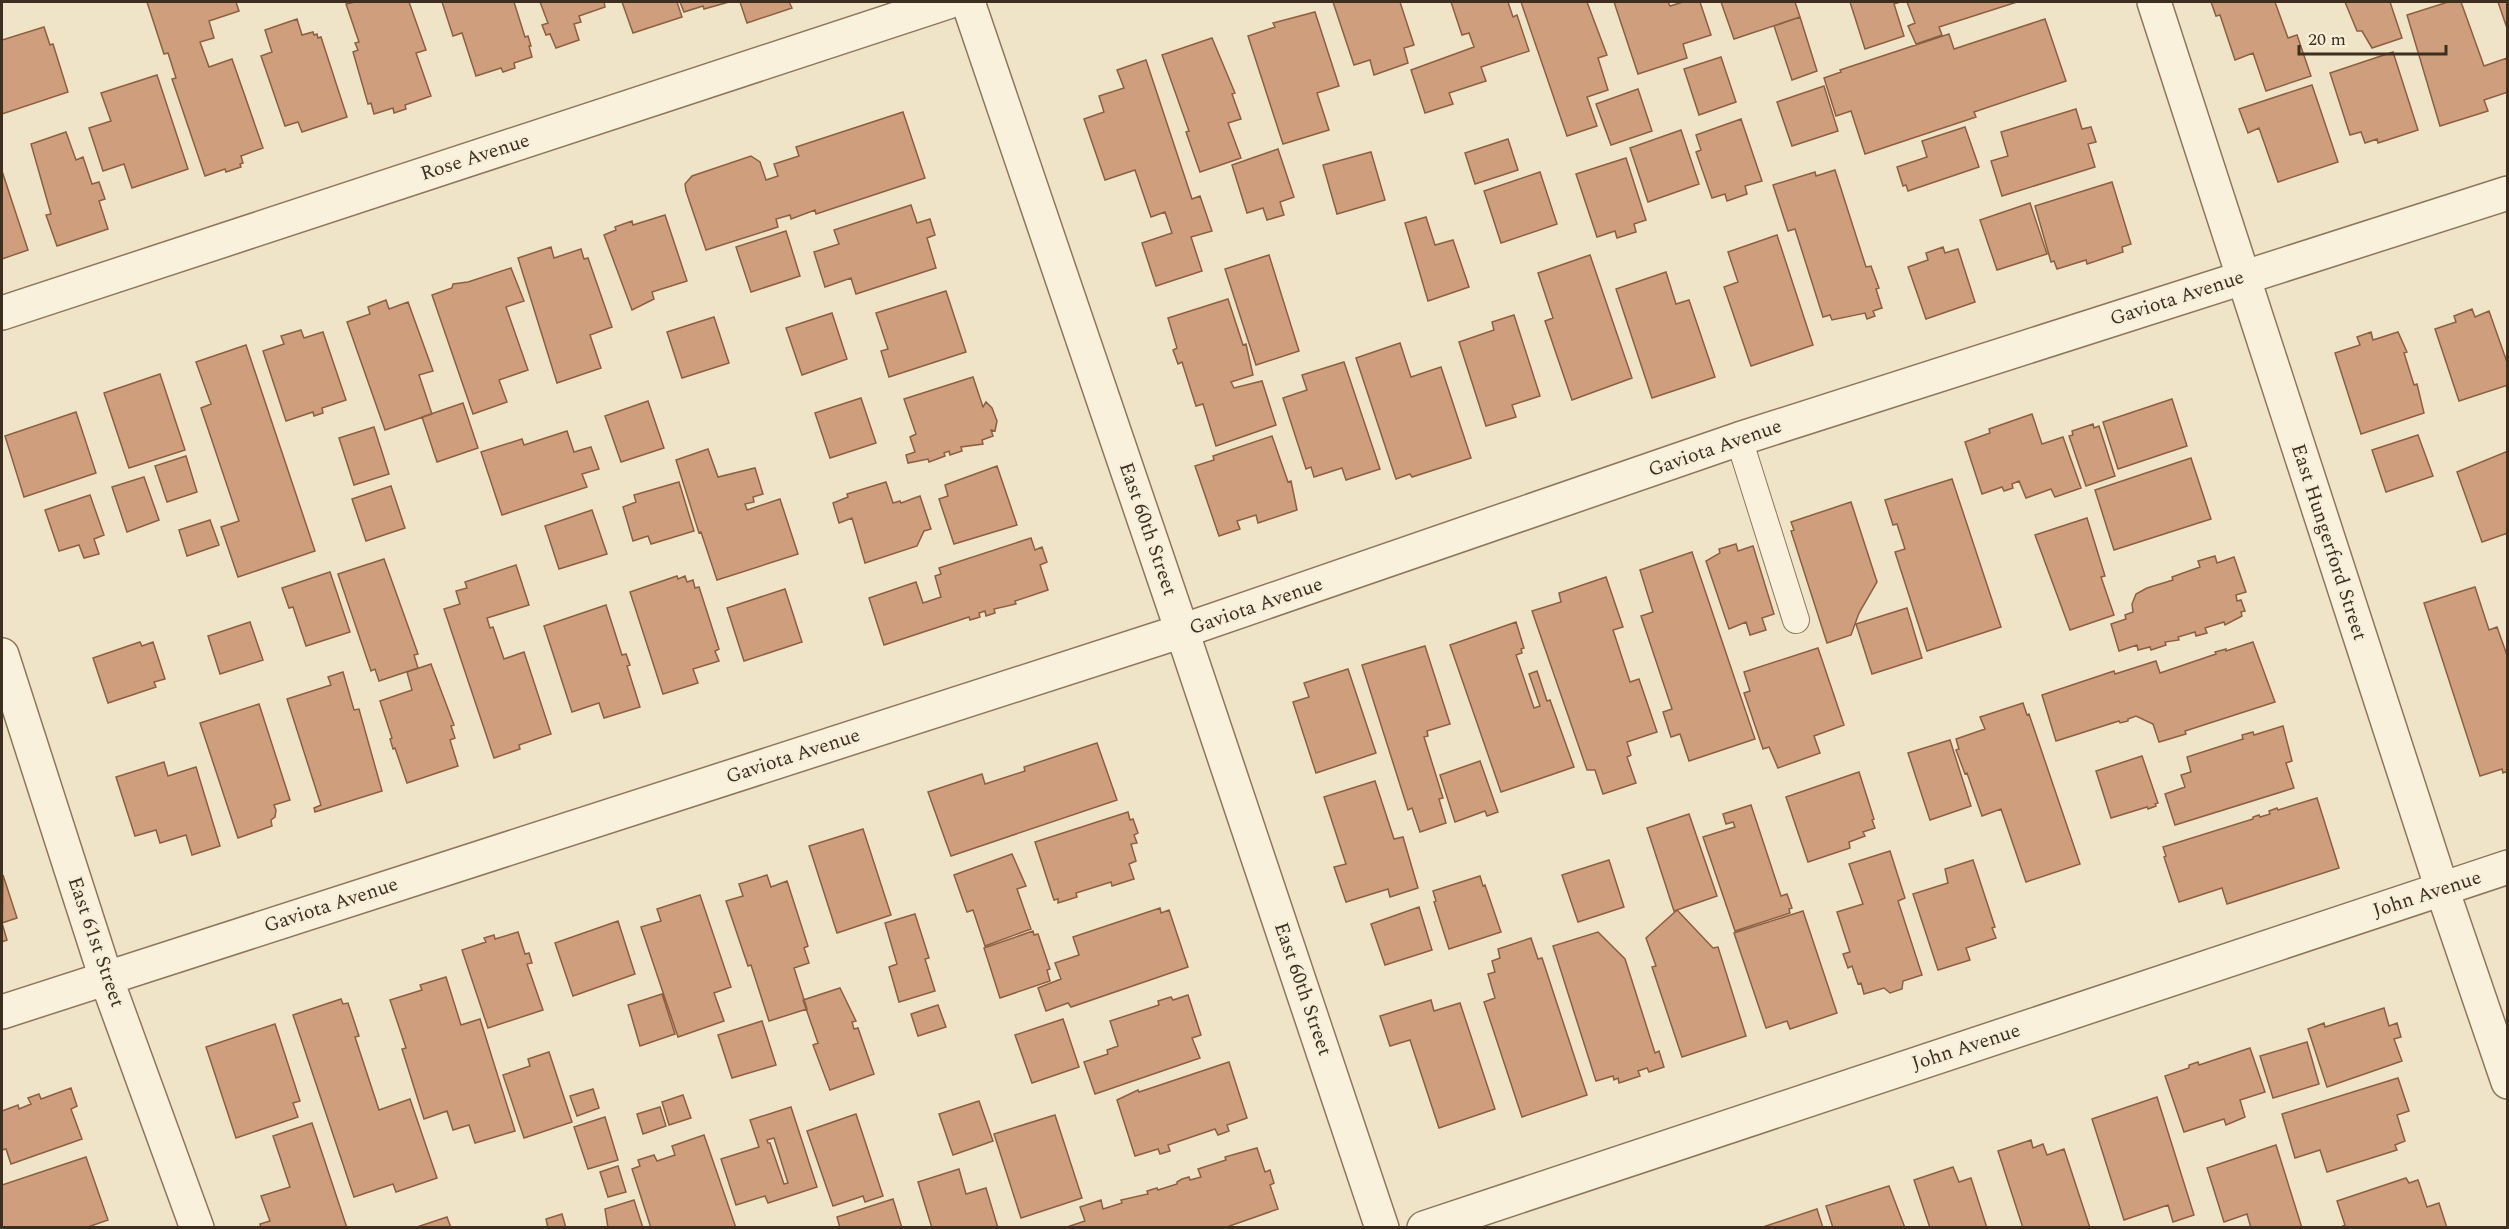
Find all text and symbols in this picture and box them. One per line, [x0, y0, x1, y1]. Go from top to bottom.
scale bar [2299, 18, 2446, 56]
text: 20 m [2308, 26, 2346, 53]
street label: Rose Avenue [416, 125, 534, 189]
street label: Gaviota Avenue [2106, 262, 2248, 334]
street label: Gaviota Avenue [1644, 411, 1786, 485]
street label: East Hungerford Street [2283, 440, 2375, 644]
street label: East 60th Street [1111, 458, 1185, 600]
street label: Gaviota Avenue [1185, 569, 1327, 643]
street label: Gaviota Avenue [722, 720, 864, 792]
street label: John Avenue [2369, 862, 2485, 926]
street label: Gaviota Avenue [260, 869, 402, 941]
street label: East 61st Street [60, 873, 132, 1011]
street label: East 60th Street [1266, 918, 1340, 1060]
street label: John Avenue [1908, 1015, 2024, 1079]

